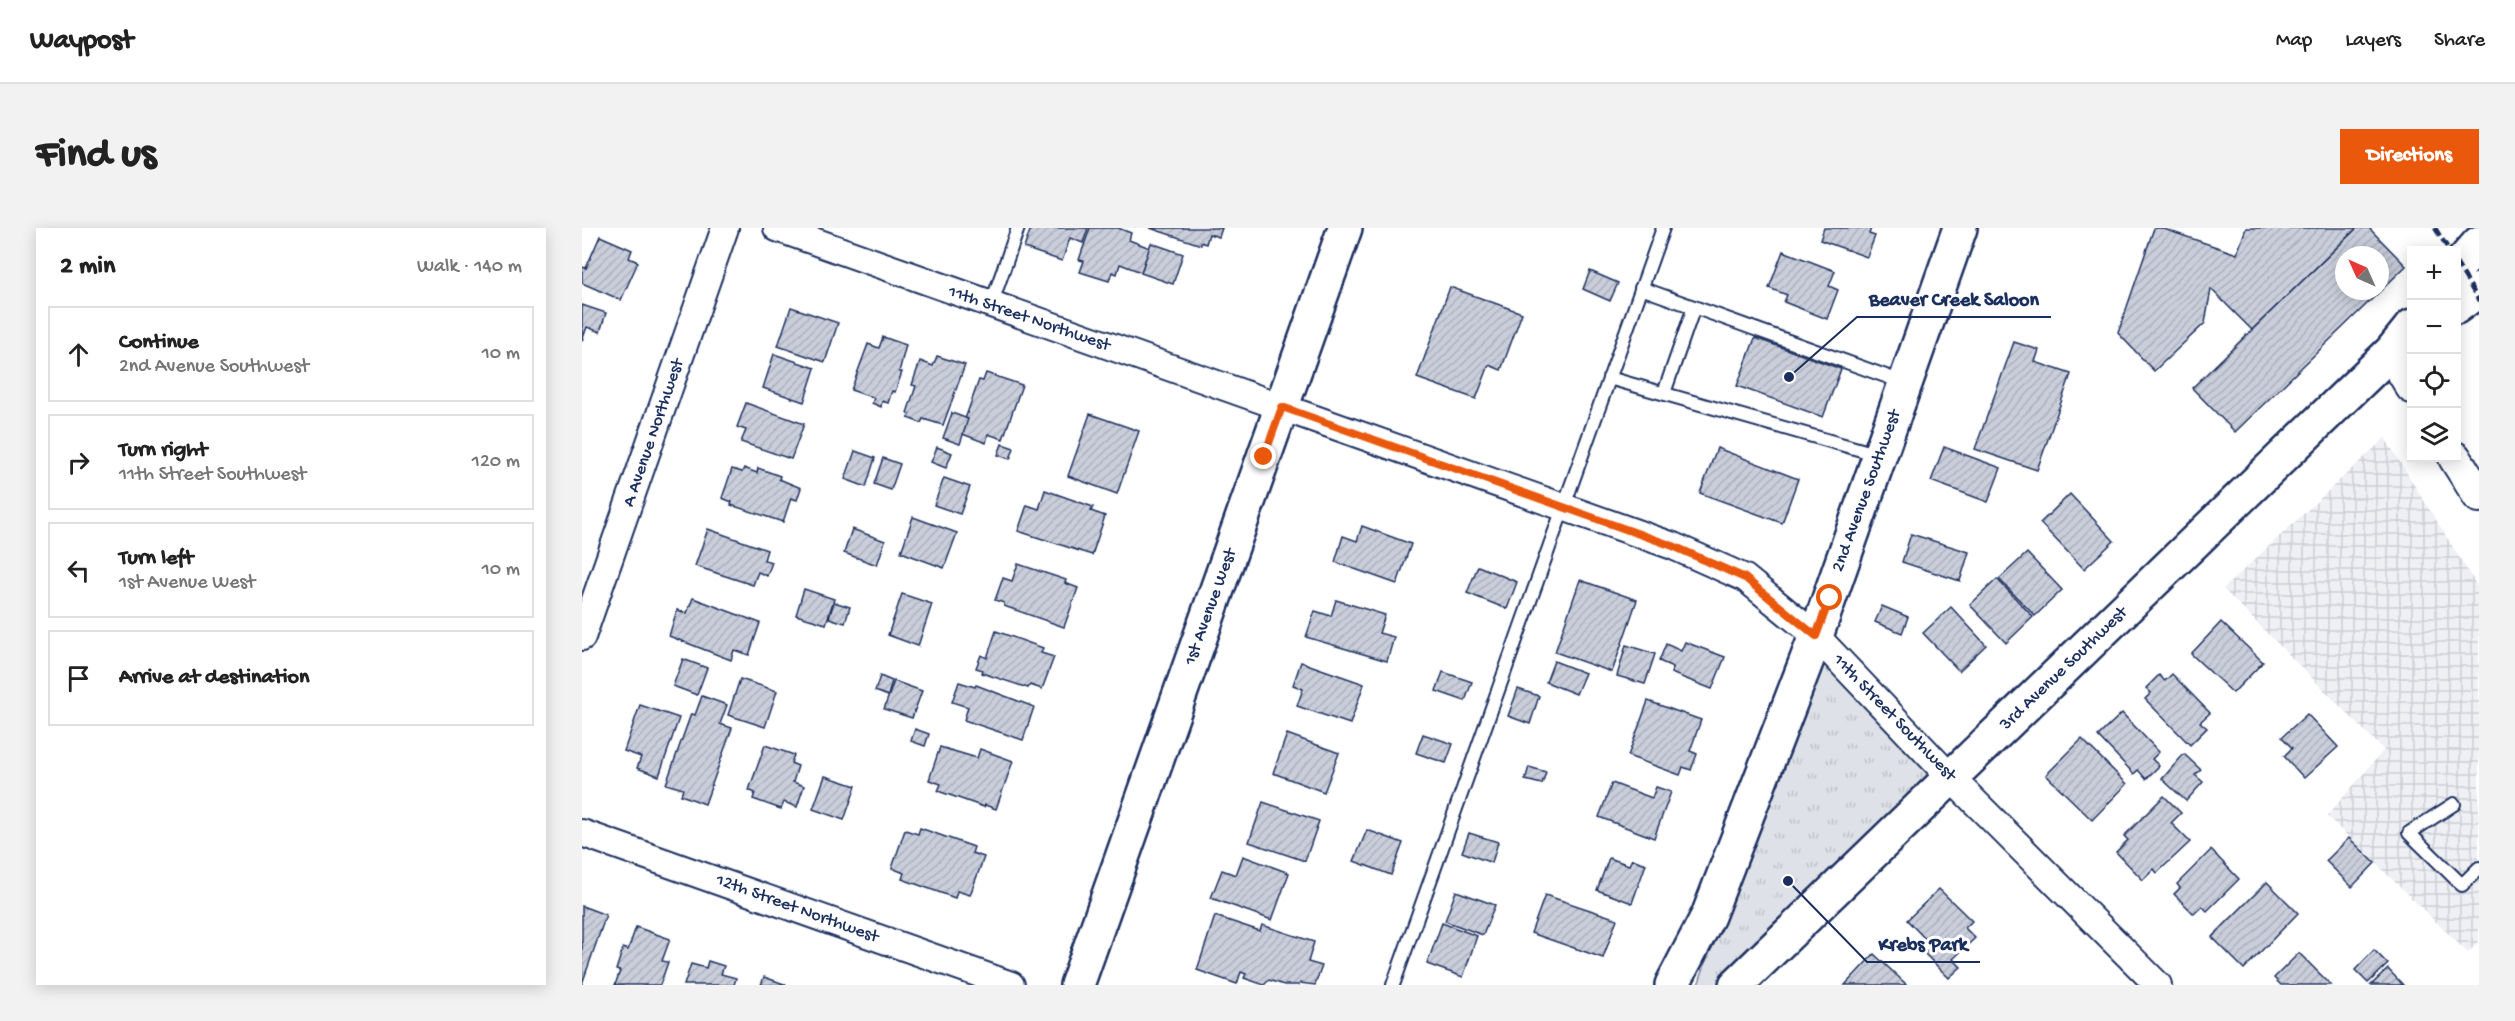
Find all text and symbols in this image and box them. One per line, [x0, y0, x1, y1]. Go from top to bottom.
text: Waypost [30, 25, 133, 58]
text: Map [2276, 29, 2312, 54]
text: Layers [2345, 29, 2401, 54]
text: Share [2434, 29, 2485, 54]
button: Directions [2340, 129, 2479, 184]
text: Find us [36, 132, 156, 181]
north arrow [2335, 246, 2389, 300]
map controls [2407, 246, 2461, 462]
button: + [2407, 246, 2461, 300]
text: 2 min [60, 252, 115, 283]
text: Walk · 140 m [417, 256, 522, 279]
callout: Beaver Creek Saloon [1857, 279, 2051, 317]
street label: 11th Street Northwest [944, 281, 1114, 357]
text: Beaver Creek Saloon [1868, 290, 2039, 313]
button: − [2407, 300, 2461, 354]
text: Continue [119, 330, 199, 356]
icon: ahead [62, 338, 95, 371]
text: 10 m [482, 343, 520, 366]
button: locate [2407, 354, 2461, 408]
street label: A Avenue Northwest [619, 355, 690, 510]
text: 2nd Avenue Southwest [119, 356, 309, 379]
street label: 2nd Avenue Southwest [1828, 406, 1907, 575]
button: layers [2407, 408, 2461, 462]
text: Turn right [119, 438, 207, 464]
route end [1250, 443, 1276, 469]
icon: right [62, 446, 95, 479]
text: 120 m [472, 451, 520, 474]
text: 11th Street Southwest [119, 464, 306, 487]
street label: 1st Avenue West [1180, 544, 1242, 669]
text: Turn left [119, 546, 193, 572]
icon: left [62, 554, 95, 587]
text: 10 m [482, 559, 520, 582]
text: 1st Avenue West [119, 572, 255, 595]
route start [1816, 584, 1842, 610]
street label: 3rd Avenue Southwest [1995, 602, 2133, 736]
street label: 11th Street Southwest [1827, 649, 1961, 787]
icon: arrive [62, 662, 95, 695]
text: Arrive at destination [119, 665, 309, 691]
street label: 12th Street Northwest [712, 869, 883, 949]
callout: Krebs Park [1867, 924, 1980, 962]
text: Krebs Park [1877, 935, 1970, 958]

